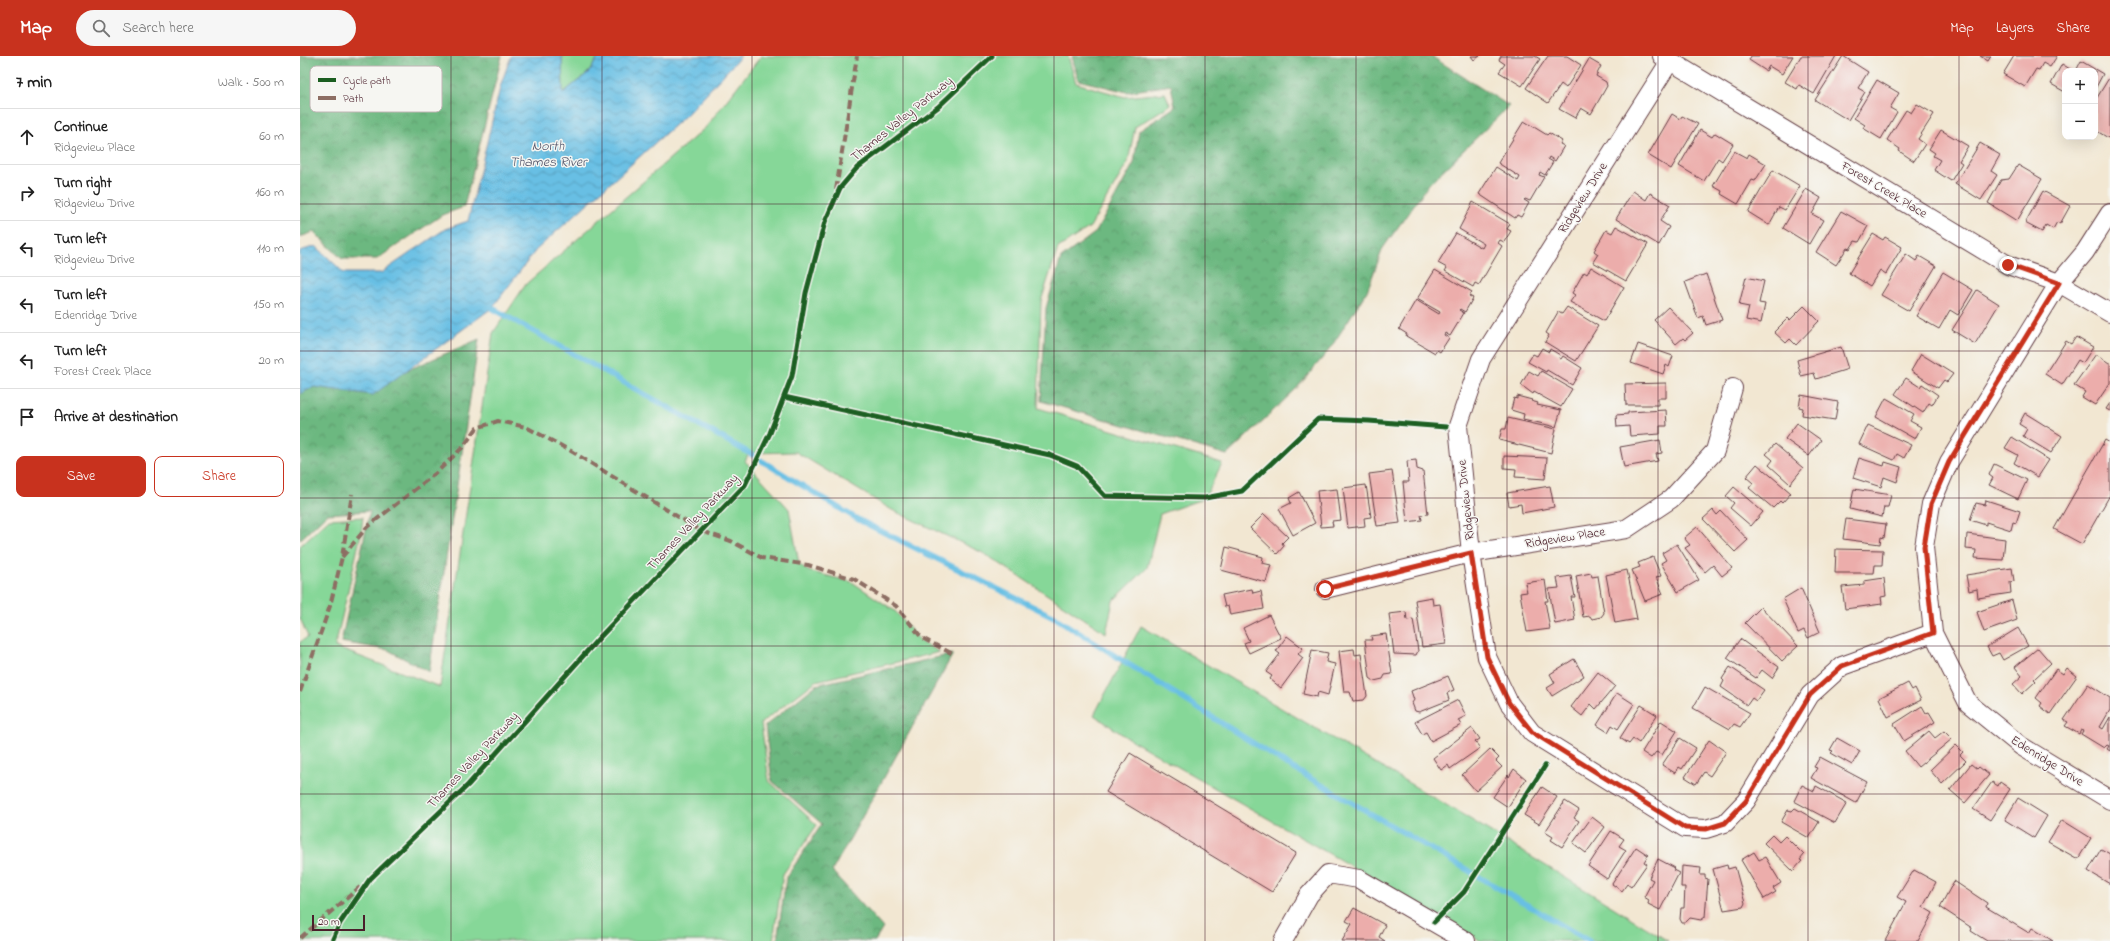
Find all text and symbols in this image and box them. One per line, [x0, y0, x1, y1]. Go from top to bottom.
search box [76, 10, 356, 46]
text: Map [20, 15, 52, 42]
icon: search [90, 17, 112, 39]
text: Search here [122, 17, 194, 39]
text: Map [1950, 18, 1974, 39]
text: Layers [1996, 18, 2034, 39]
text: Share [2056, 18, 2090, 39]
legend [310, 66, 442, 112]
map controls [2062, 68, 2098, 140]
button: + [2062, 68, 2098, 104]
text: 7 min [16, 70, 52, 95]
street label: Thames Valley Parkway [847, 72, 958, 167]
text: Walk · 500 m [218, 73, 284, 92]
text: Cycle path [343, 73, 391, 90]
text: Path [343, 91, 364, 107]
button: − [2062, 104, 2098, 140]
text: Continue [54, 116, 108, 138]
icon: ahead [16, 126, 38, 148]
text: 60 m [259, 127, 284, 146]
water label: North Thames River [510, 136, 588, 173]
text: Ridgeview Place [54, 138, 135, 157]
street label: Forest Creek Place [1836, 156, 1931, 223]
street label: Ridgeview Drive [1554, 159, 1613, 238]
text: Turn right [54, 172, 112, 194]
icon: right [16, 182, 38, 204]
text: 160 m [255, 183, 284, 202]
text: Ridgeview Drive [54, 194, 135, 213]
text: Turn left [54, 228, 107, 250]
icon: left [16, 238, 38, 260]
text: 110 m [257, 239, 284, 258]
text: Ridgeview Drive [54, 250, 135, 269]
route end [1999, 256, 2017, 274]
text: Turn left [54, 284, 107, 306]
icon: left [16, 294, 38, 316]
text: 150 m [253, 295, 284, 314]
text: Edenridge Drive [54, 306, 137, 325]
text: Turn left [54, 340, 107, 362]
icon: left [16, 350, 38, 372]
text: 20 m [259, 351, 284, 370]
text: Forest Creek Place [54, 362, 151, 381]
icon: arrive [16, 406, 38, 428]
text: Arrive at destination [54, 406, 178, 428]
button: Save [16, 456, 146, 497]
button: Share [154, 456, 284, 497]
street label: Ridgeview Drive [1452, 459, 1481, 541]
street label: Thames Valley Parkway [643, 469, 744, 575]
street label: Ridgeview Place [1523, 522, 1607, 555]
route start [1316, 580, 1334, 598]
street label: Thames Valley Parkway [423, 707, 524, 813]
street label: Edenridge Drive [2006, 731, 2087, 792]
scale bar [312, 913, 365, 932]
text: 20 m [318, 914, 340, 930]

